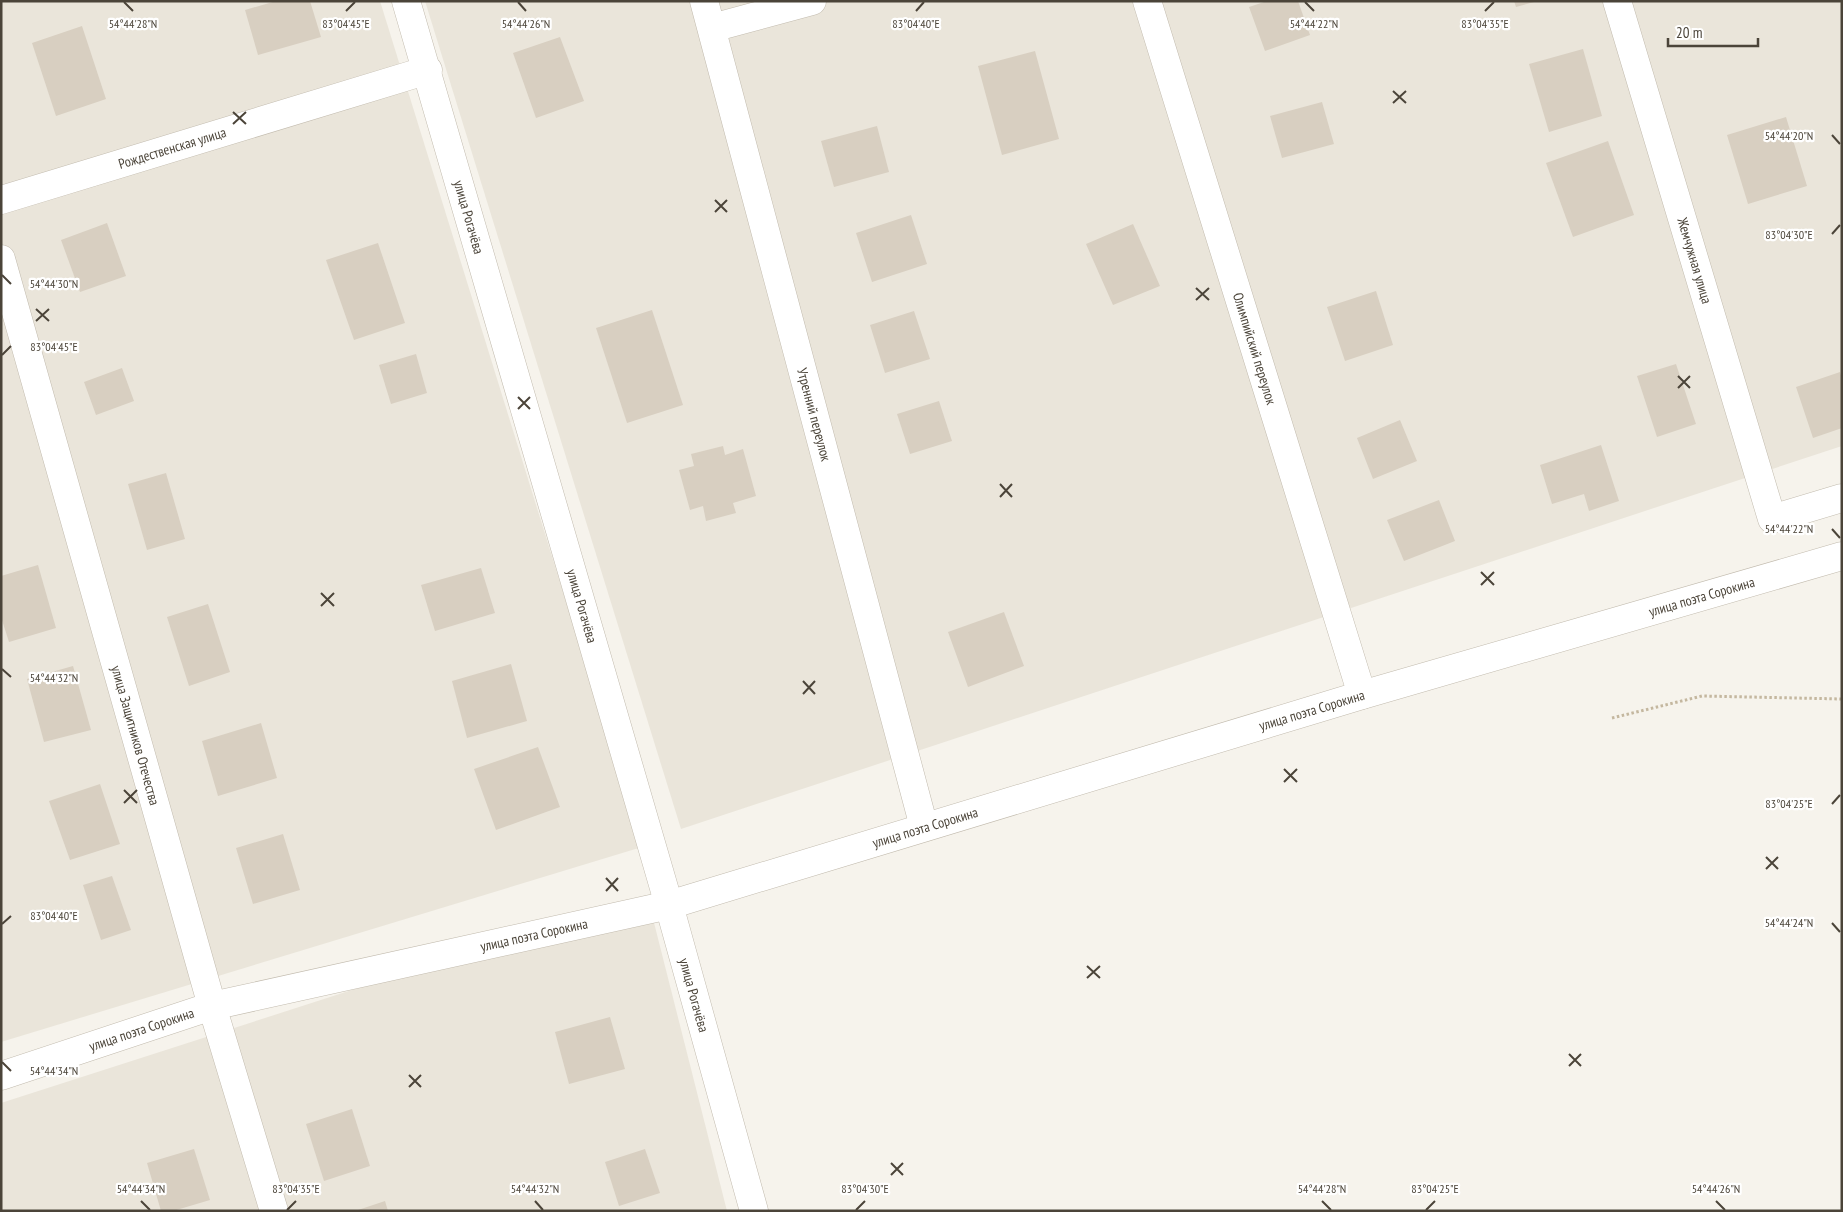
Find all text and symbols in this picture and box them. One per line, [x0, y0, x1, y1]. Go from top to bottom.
scale bar [1668, 15, 1758, 47]
text: 54°44'28"N [109, 16, 157, 31]
text: 83°04'45"E [322, 16, 370, 31]
text: 54°44'26"N [502, 16, 550, 31]
text: 83°04'40"E [892, 16, 940, 31]
text: 54°44'22"N [1290, 16, 1338, 31]
text: 83°04'35"E [1461, 16, 1509, 31]
text: 20 m [1676, 23, 1702, 42]
street label: Рождественская улица [116, 123, 228, 173]
text: 54°44'20"N [1765, 128, 1813, 143]
street label: улица Рогачёва [450, 178, 488, 256]
street label: Жемчужная улица [1673, 214, 1716, 306]
text: 83°04'30"E [1765, 227, 1813, 242]
text: 54°44'30"N [30, 276, 78, 291]
street label: Олимпийский переулок [1229, 290, 1281, 407]
text: 83°04'45"E [30, 339, 78, 354]
street label: Утренний переулок [793, 366, 835, 464]
text: 54°44'22"N [1765, 521, 1813, 536]
street label: улица Рогачёва [563, 567, 601, 645]
street label: улица поэта Сорокина [1647, 573, 1757, 621]
street label: улица Защитников Отечества [107, 663, 164, 807]
text: 54°44'32"N [30, 670, 78, 685]
street label: улица поэта Сорокина [1257, 686, 1367, 735]
text: 83°04'25"E [1765, 796, 1813, 811]
street label: улица поэта Сорокина [870, 803, 980, 852]
text: 83°04'40"E [30, 908, 78, 923]
street label: улица поэта Сорокина [479, 914, 589, 955]
text: 54°44'24"N [1765, 915, 1813, 930]
street label: улица Рогачёва [675, 956, 713, 1034]
street label: улица поэта Сорокина [87, 1004, 196, 1055]
text: 54°44'34"N [30, 1063, 78, 1078]
text: 54°44'34"N [117, 1181, 165, 1196]
text: 83°04'35"E [272, 1181, 320, 1196]
text: 54°44'32"N [511, 1181, 559, 1196]
text: 83°04'30"E [841, 1181, 889, 1196]
text: 54°44'28"N [1298, 1181, 1346, 1196]
text: 83°04'25"E [1411, 1181, 1459, 1196]
text: 54°44'26"N [1692, 1181, 1740, 1196]

